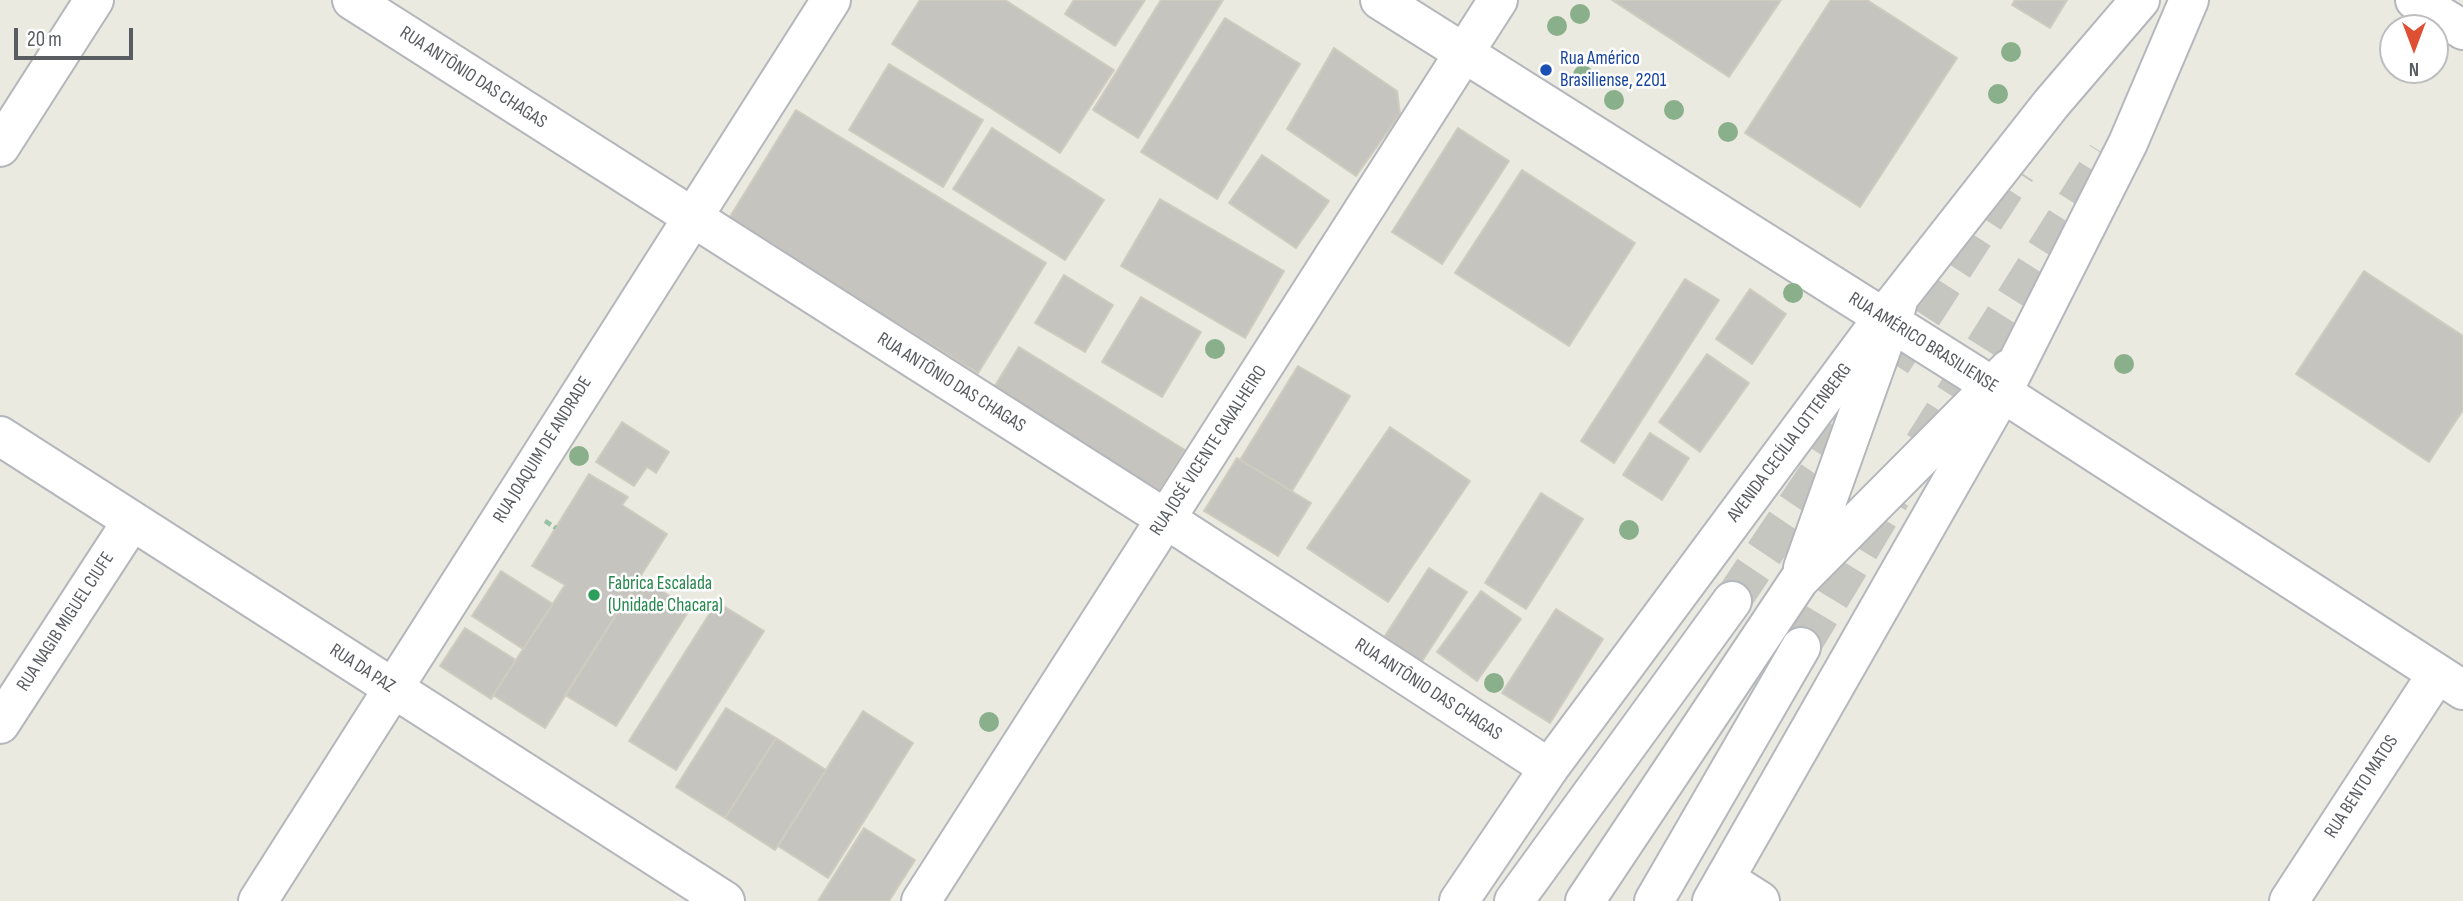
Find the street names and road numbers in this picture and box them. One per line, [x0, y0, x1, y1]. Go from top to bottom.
street label: RUA ANTÔNIO DAS CHAGAS [395, 22, 551, 134]
street label: RUA AMÉRICO BRASILIENSE [1844, 288, 2002, 398]
street label: RUA ANTÔNIO DAS CHAGAS [873, 328, 1029, 438]
street label: AVENIDA CECÍLIA LOTTENBERG [1723, 359, 1857, 527]
street label: RUA JOSÉ VICENTE CAVALHEIRO [1145, 362, 1273, 540]
street label: RUA JOAQUIM DE ANDRADE [489, 373, 597, 527]
street label: RUA NAGIB MIGUEL CIUFE [13, 548, 119, 696]
street label: RUA ANTÔNIO DAS CHAGAS [1350, 634, 1506, 746]
street label: RUA DA PAZ [325, 640, 399, 698]
street label: RUA BENTO MATOS [2320, 731, 2404, 843]

